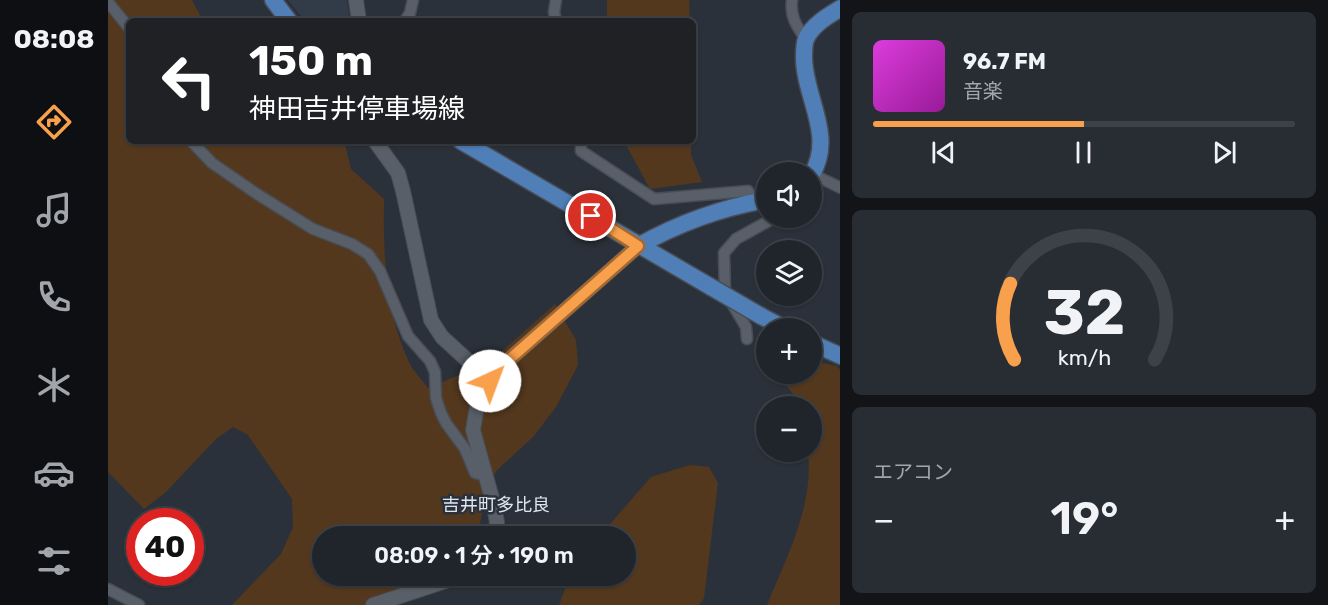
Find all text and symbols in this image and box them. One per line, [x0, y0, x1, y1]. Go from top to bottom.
text: 08:08 [13, 23, 95, 55]
text: 150 m [249, 36, 373, 86]
icon: left [150, 42, 228, 120]
text: 96.7 FM [963, 48, 1046, 75]
text: 音楽 [963, 79, 1003, 103]
text: 神田吉井停車場線 [249, 93, 465, 125]
icon: directions [33, 101, 75, 143]
icon: previous [927, 136, 960, 169]
icon: pause [1067, 136, 1100, 169]
icon: next [1208, 136, 1241, 169]
map controls [756, 162, 822, 462]
button: sound [756, 162, 822, 228]
icon: music [33, 189, 75, 231]
pin [565, 190, 616, 241]
icon: arrive [574, 199, 607, 232]
button: layers [756, 240, 822, 306]
icon: phone [33, 276, 75, 318]
text: 32 [1043, 276, 1125, 350]
button: + [756, 318, 822, 384]
text: km/h [1057, 345, 1111, 370]
position arrow [458, 349, 522, 413]
icon: climate [33, 364, 75, 406]
button: − [756, 396, 822, 462]
icon: car [33, 452, 75, 494]
text: エアコン [873, 460, 953, 484]
text: 19° [1050, 492, 1118, 545]
district label: 吉井町多比良 [442, 494, 550, 516]
text: − [873, 500, 894, 539]
text: + [1274, 500, 1295, 539]
speed limit sign: 40 [126, 508, 204, 586]
icon: filters [33, 540, 75, 582]
text: 08:09 · 1 分 · 190 m [374, 542, 574, 569]

